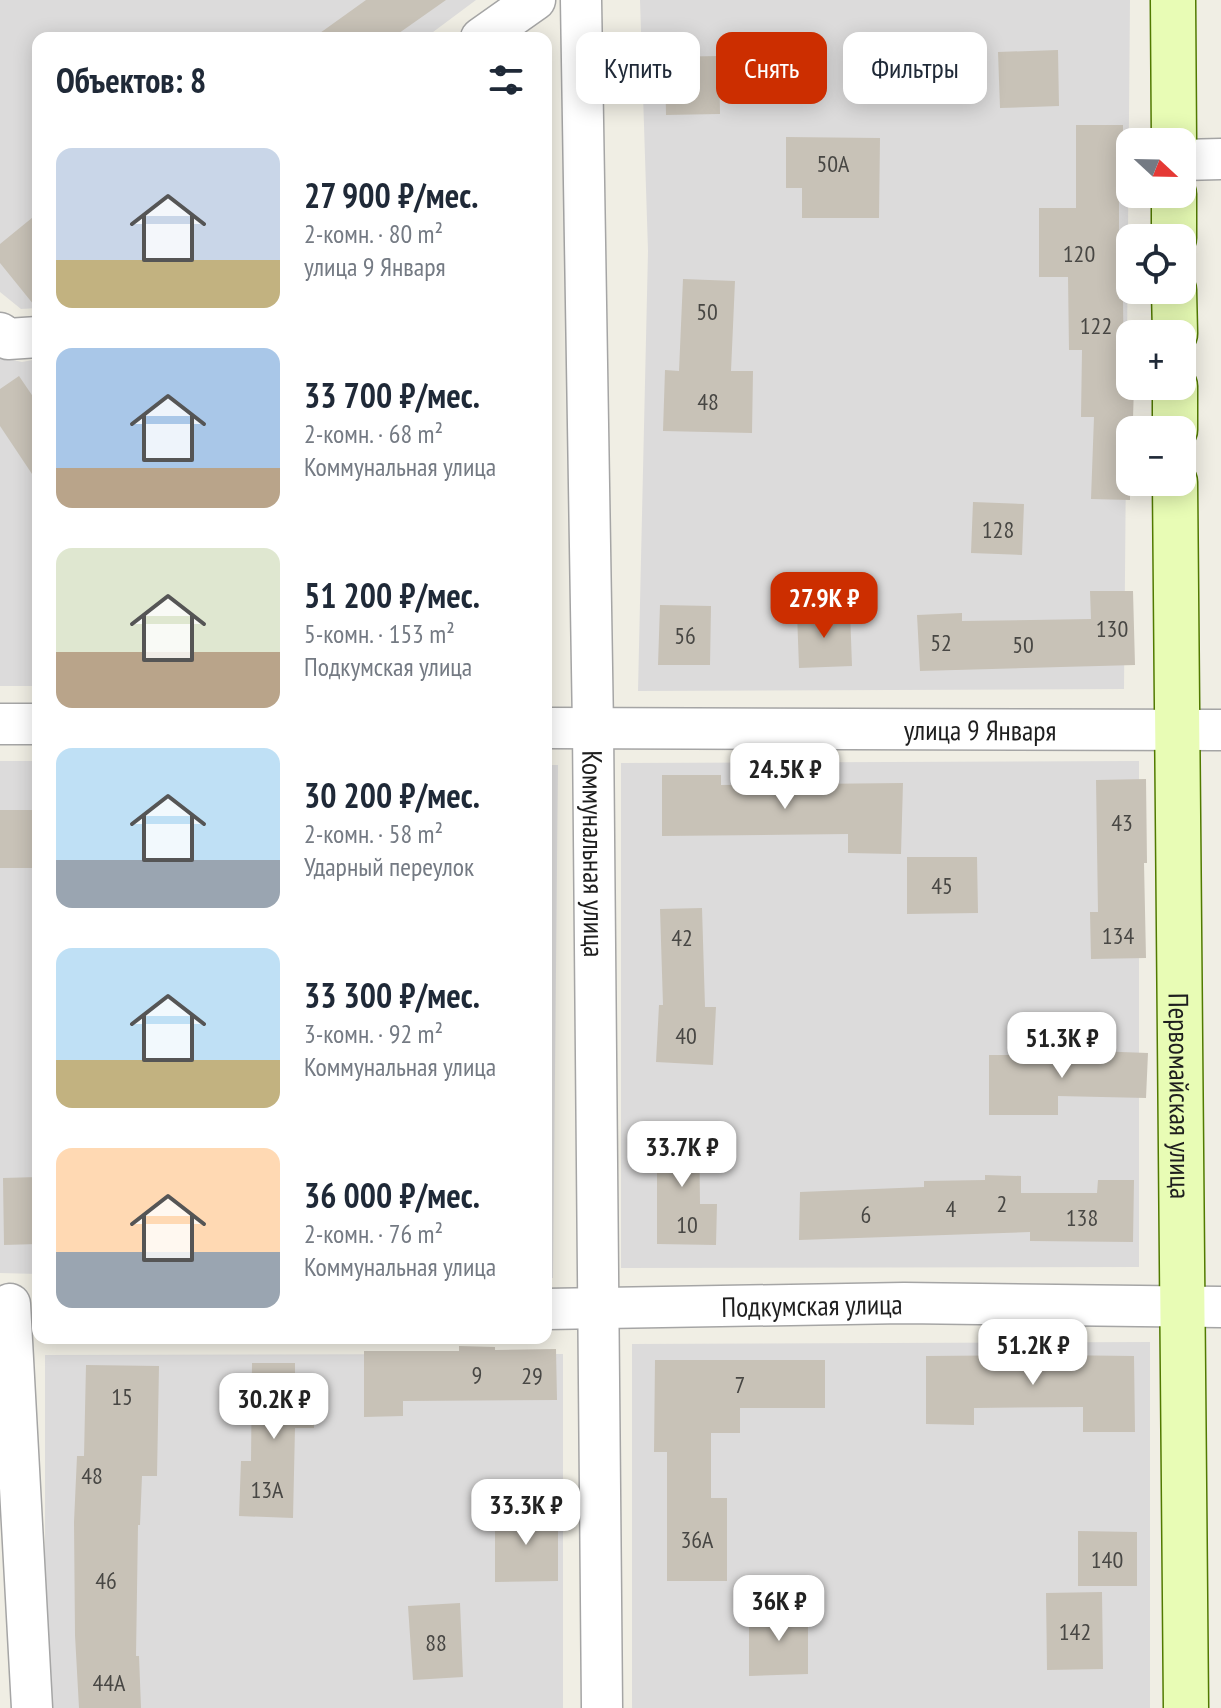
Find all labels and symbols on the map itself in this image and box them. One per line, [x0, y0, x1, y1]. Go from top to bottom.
north arrow [1116, 128, 1196, 208]
house number: 50А [817, 148, 850, 179]
house number: 120 [1063, 238, 1095, 269]
house number: 50 [696, 296, 718, 327]
house number: 122 [1080, 310, 1112, 341]
house number: 48 [697, 386, 719, 417]
house number: 128 [982, 514, 1014, 545]
pin: 27.9K ₽ [750, 572, 898, 640]
house number: 130 [1096, 613, 1128, 644]
house number: 56 [674, 620, 696, 651]
house number: 52 [930, 627, 952, 658]
house number: 50 [1012, 629, 1034, 660]
street label: улица 9 Января [904, 711, 1056, 748]
pin: 24.5K ₽ [711, 743, 859, 811]
street label: Коммунальная улица [575, 750, 614, 958]
house number: 43 [1111, 807, 1133, 838]
house number: 45 [931, 870, 953, 901]
house number: 134 [1102, 920, 1134, 951]
house number: 42 [671, 922, 693, 953]
street label: Первомайская улица [1161, 993, 1200, 1199]
pin: 51.3K ₽ [988, 1012, 1136, 1080]
house number: 40 [675, 1020, 697, 1051]
pin: 33.7K ₽ [608, 1121, 756, 1189]
house number: 2 [997, 1188, 1007, 1219]
house number: 4 [946, 1193, 957, 1224]
house number: 6 [861, 1199, 871, 1230]
house number: 138 [1066, 1202, 1098, 1233]
house number: 10 [676, 1209, 698, 1240]
street label: Подкумская улица [721, 1285, 903, 1325]
pin: 51.2K ₽ [959, 1319, 1107, 1387]
house number: 9 [472, 1359, 482, 1390]
house number: 29 [521, 1360, 543, 1391]
house number: 7 [735, 1369, 745, 1400]
pin: 30.2K ₽ [200, 1373, 348, 1441]
house number: 15 [111, 1381, 133, 1412]
house number: 48 [81, 1460, 103, 1491]
house number: 13А [251, 1474, 284, 1505]
pin: 33.3K ₽ [452, 1479, 600, 1547]
house number: 36А [681, 1524, 714, 1555]
house number: 140 [1091, 1544, 1123, 1575]
house number: 46 [95, 1565, 117, 1596]
pin: 36K ₽ [723, 1575, 835, 1643]
house number: 142 [1059, 1616, 1091, 1647]
house number: 88 [425, 1627, 447, 1658]
house number: 44А [93, 1667, 126, 1698]

